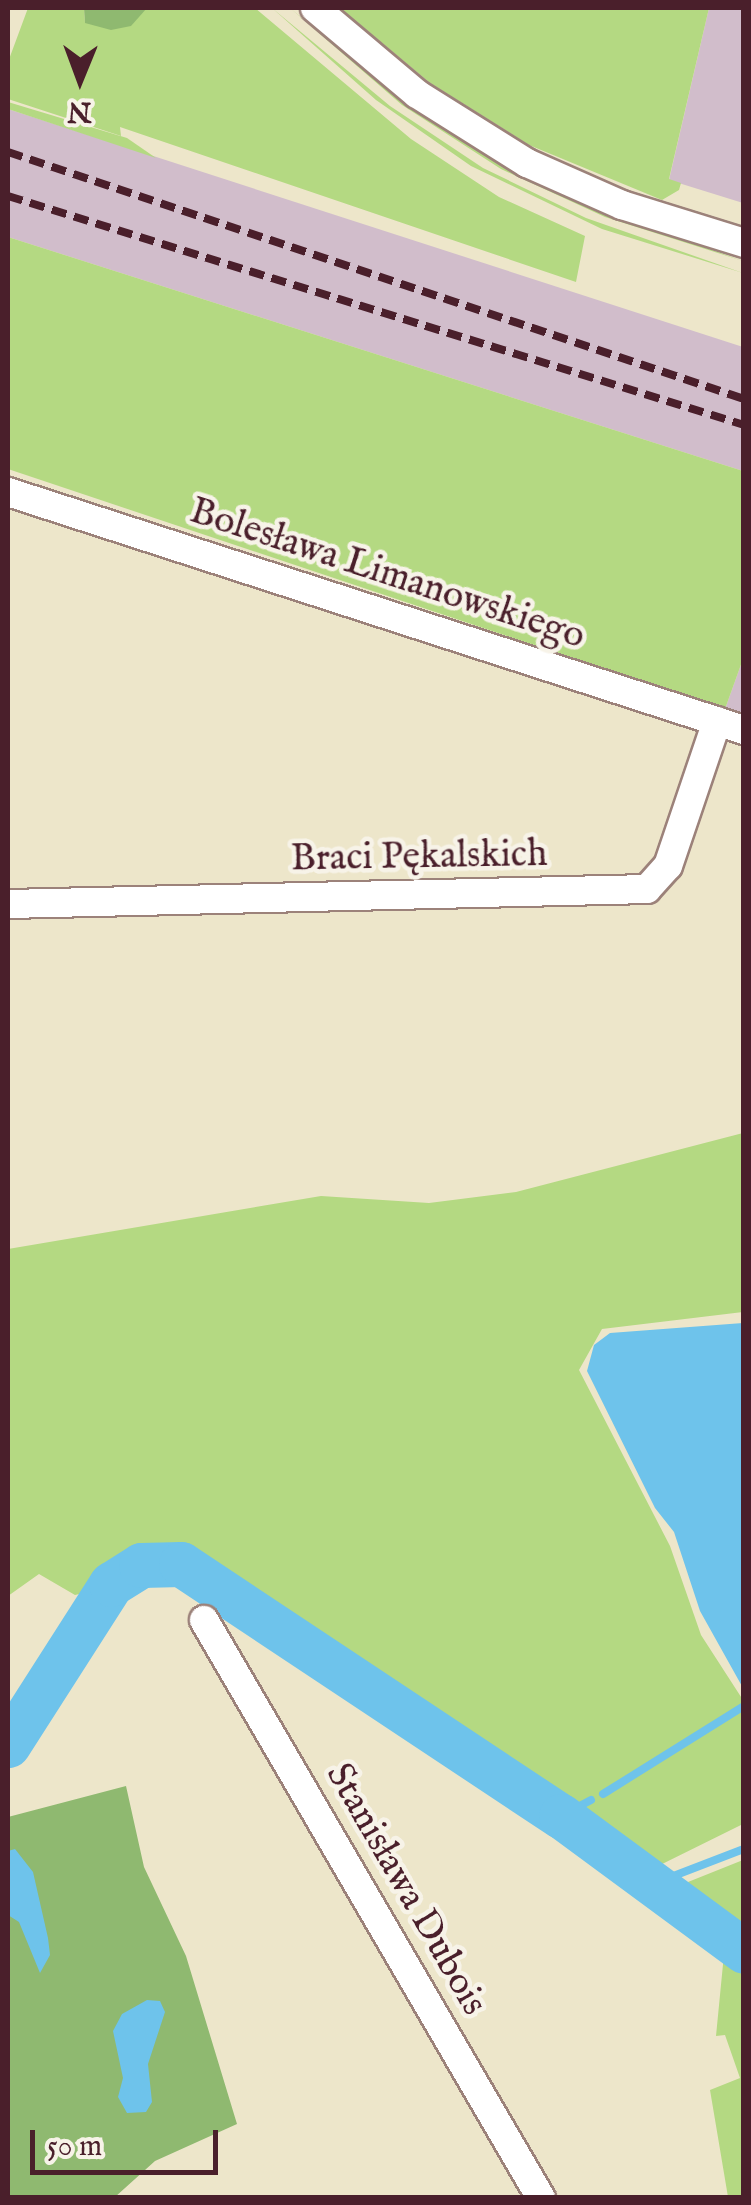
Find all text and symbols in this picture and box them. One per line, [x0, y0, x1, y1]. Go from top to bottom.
north arrow [30, 30, 130, 130]
text: N [67, 93, 92, 128]
street label: Bolesława Limanowskiego [184, 490, 590, 660]
street label: Braci Pękalskich [290, 833, 548, 883]
street label: Stanisława Dubois [314, 1756, 496, 2024]
scale bar [35, 2110, 222, 2172]
text: 50 m [47, 2128, 102, 2166]

